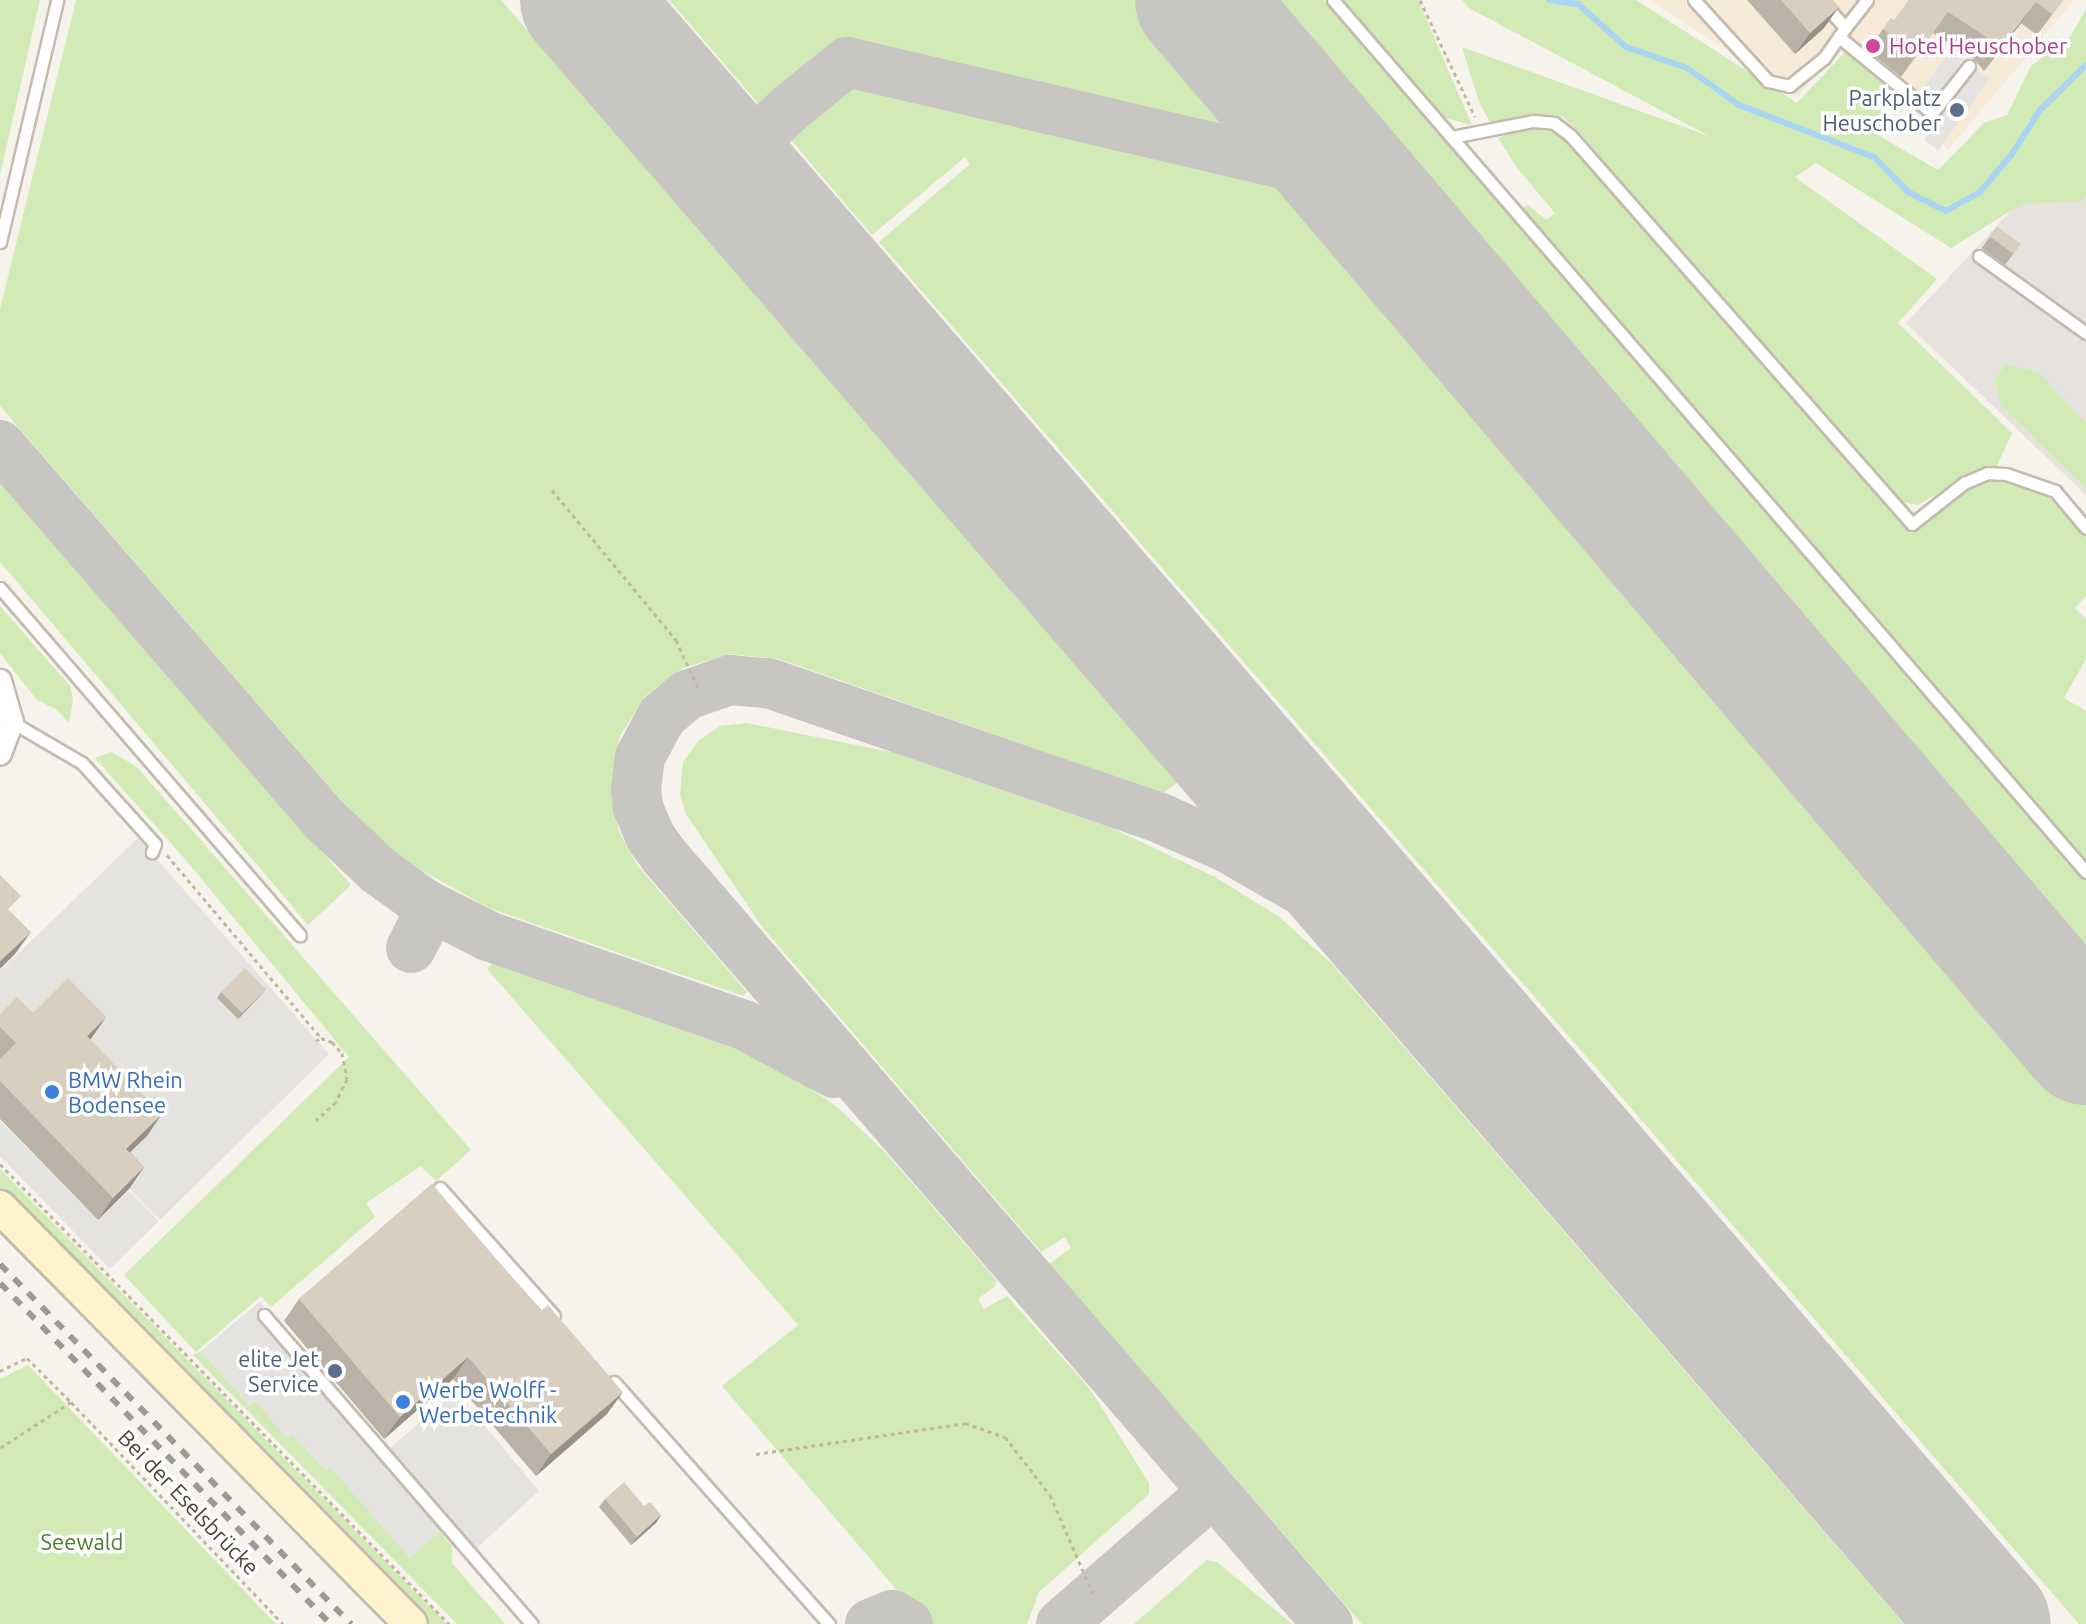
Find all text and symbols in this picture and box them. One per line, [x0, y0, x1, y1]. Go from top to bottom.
place label: Hotel Heuschober [1889, 33, 2067, 59]
marker: Hotel Heuschober [1864, 37, 1882, 55]
place label: Parkplatz Heuschober [1822, 84, 1941, 136]
marker: Parkplatz Heuschober [1948, 101, 1966, 119]
place label: BMW Rhein Bodensee [68, 1066, 183, 1118]
marker: BMW Rhein Bodensee [43, 1083, 61, 1101]
place label: elite Jet Service [238, 1345, 319, 1396]
marker: elite Jet Service [326, 1362, 344, 1380]
place label: Werbe Wolff - Werbetechnik [419, 1376, 557, 1428]
marker: Werbe Wolff - Werbetechnik [394, 1393, 412, 1411]
street label: Bei der Eselsbrücke [113, 1424, 265, 1580]
park label: Seewald [41, 1529, 123, 1555]

